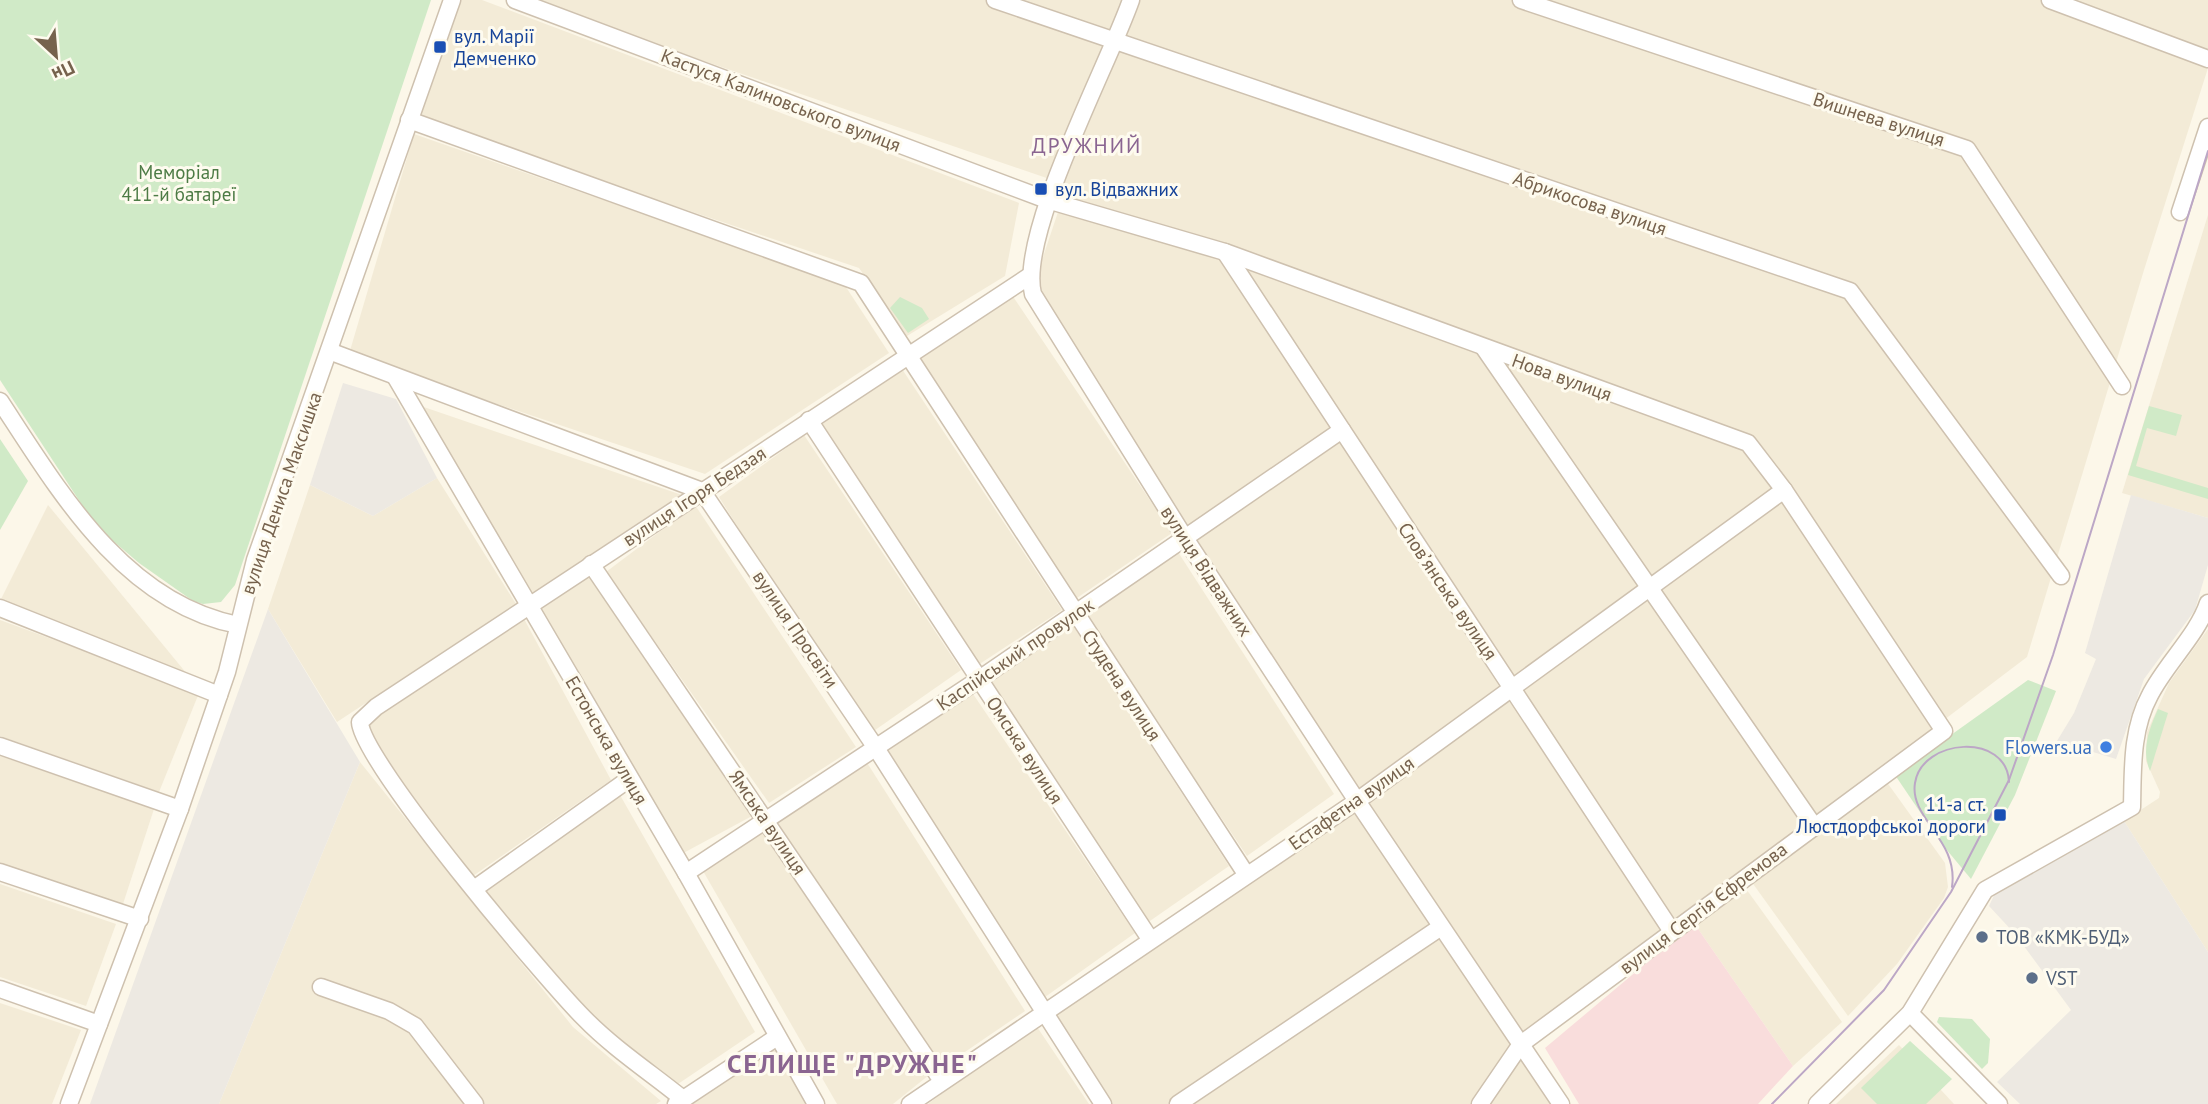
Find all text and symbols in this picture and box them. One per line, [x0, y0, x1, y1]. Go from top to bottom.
north arrow [21, 21, 91, 91]
place label: вул. Марії Демченко [454, 24, 536, 70]
marker: вул. Марії Демченко [432, 39, 448, 55]
street label: Кастуся Калиновського вулиця [658, 43, 904, 157]
text: Пн [48, 56, 79, 87]
street label: Вишнева вулиця [1810, 86, 1948, 152]
district label: ДРУЖНИЙ [1032, 132, 1142, 159]
park label: Меморіал 411-й батареї [121, 160, 237, 206]
street label: Абрикосова вулиця [1510, 165, 1670, 241]
place label: вул. Відважних [1055, 177, 1179, 201]
marker: вул. Відважних [1033, 181, 1049, 197]
street label: Нова вулиця [1509, 348, 1615, 406]
street label: вулиця Дениса Максишка [235, 389, 327, 597]
street label: вулиця Ігоря Бедзая [618, 441, 770, 551]
street label: вулиця Відважних [1156, 501, 1258, 641]
street label: Словʼянська вулиця [1393, 518, 1503, 664]
street label: вулиця Просвіти [748, 566, 844, 692]
street label: Каспійський провулок [932, 592, 1098, 716]
street label: Студена вулиця [1077, 625, 1167, 745]
street label: Естонська вулиця [560, 671, 654, 809]
street label: Омська вулиця [981, 692, 1069, 808]
place label: Flowers.ua [2005, 735, 2092, 759]
marker: Flowers.ua [2098, 739, 2114, 755]
street label: Естафетна вулиця [1284, 751, 1418, 855]
street label: Ямська вулиця [724, 765, 812, 879]
place label: 11-а ст. Люстдорфської дороги [1795, 792, 1986, 838]
marker: 11-а ст. Люстдорфської дороги [1992, 807, 2008, 823]
street label: вулиця Сергія Єфремова [1614, 837, 1792, 979]
place label: ТОВ «КМК-БУД» [1996, 925, 2130, 949]
marker: ТОВ «КМК-БУД» [1974, 929, 1990, 945]
place label: VST [2045, 966, 2078, 990]
marker: VST [2024, 970, 2040, 986]
district label: СЕЛИЩЕ "ДРУЖНЕ" [727, 1047, 979, 1080]

